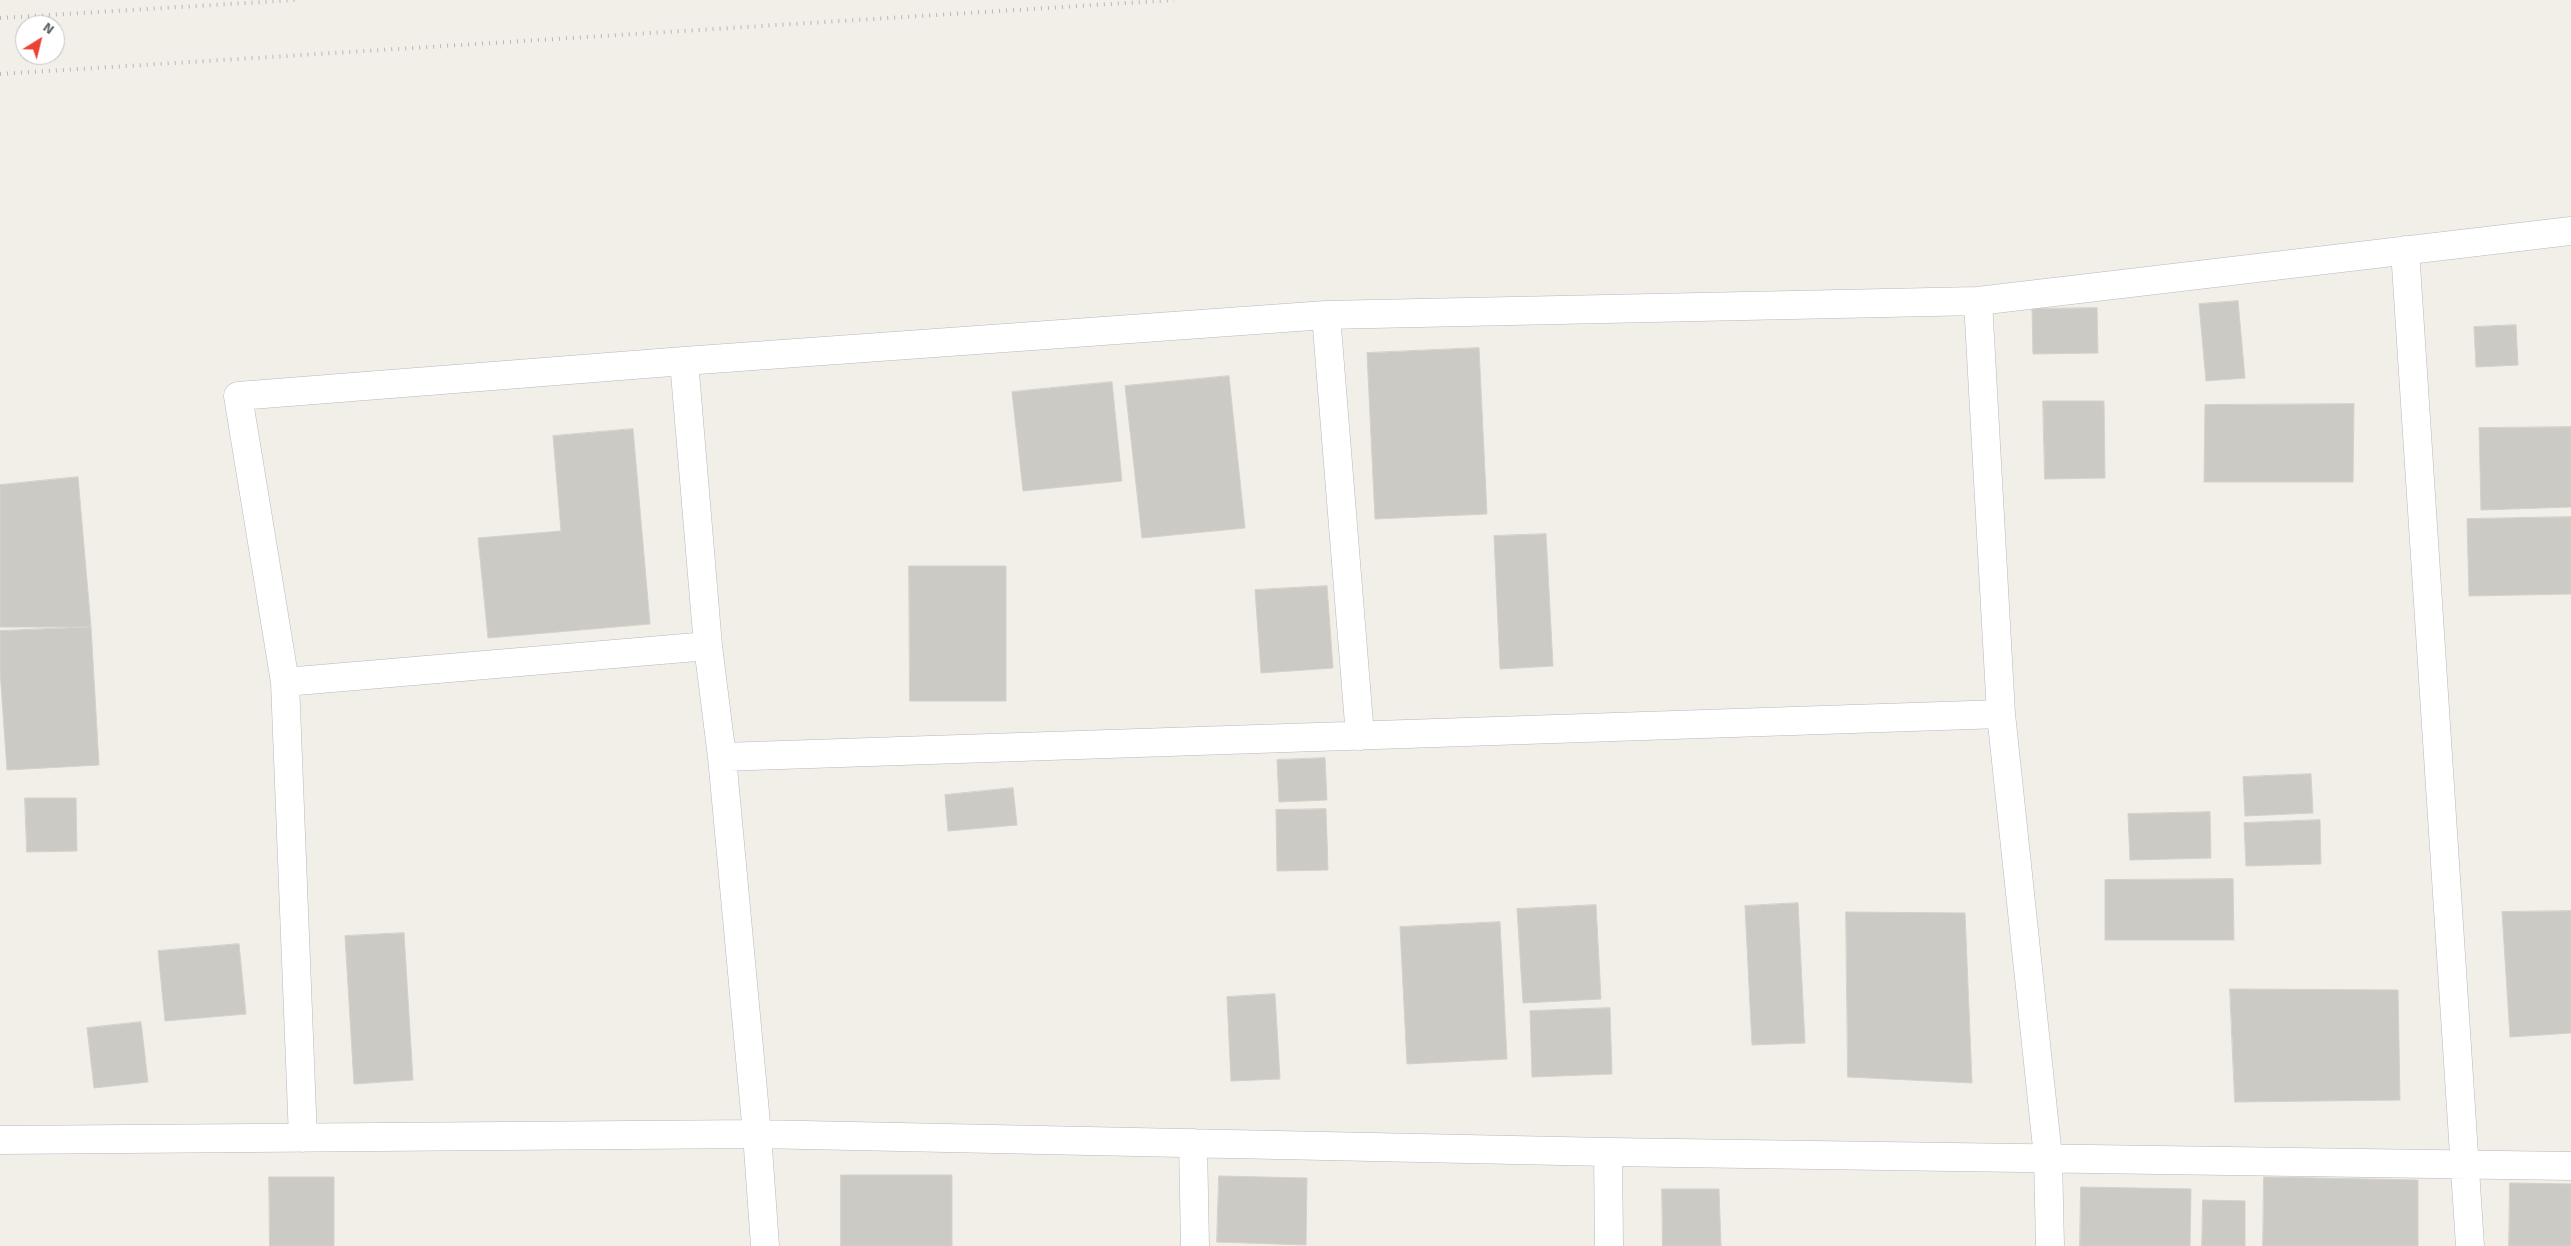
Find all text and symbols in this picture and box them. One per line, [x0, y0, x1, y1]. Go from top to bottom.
north arrow [15, 15, 65, 65]
text: N [40, 19, 57, 38]

